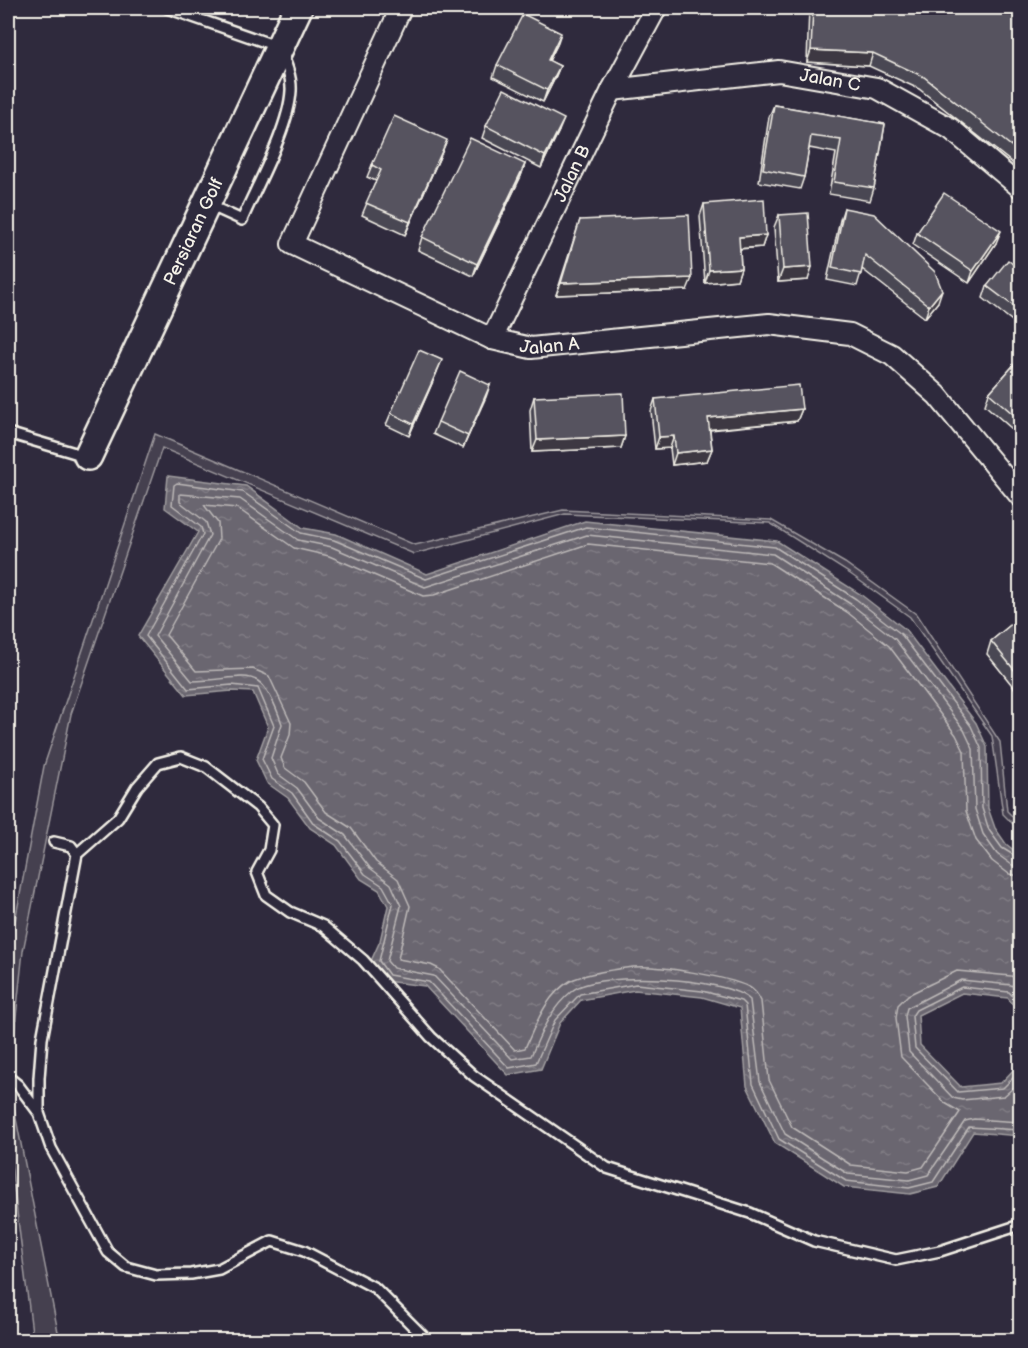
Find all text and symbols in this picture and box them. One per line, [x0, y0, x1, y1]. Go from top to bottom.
street label: Jalan C [798, 64, 862, 95]
street label: Jalan B [549, 141, 595, 205]
street label: Persiaran Golf [159, 174, 228, 288]
street label: Jalan A [518, 333, 580, 359]

